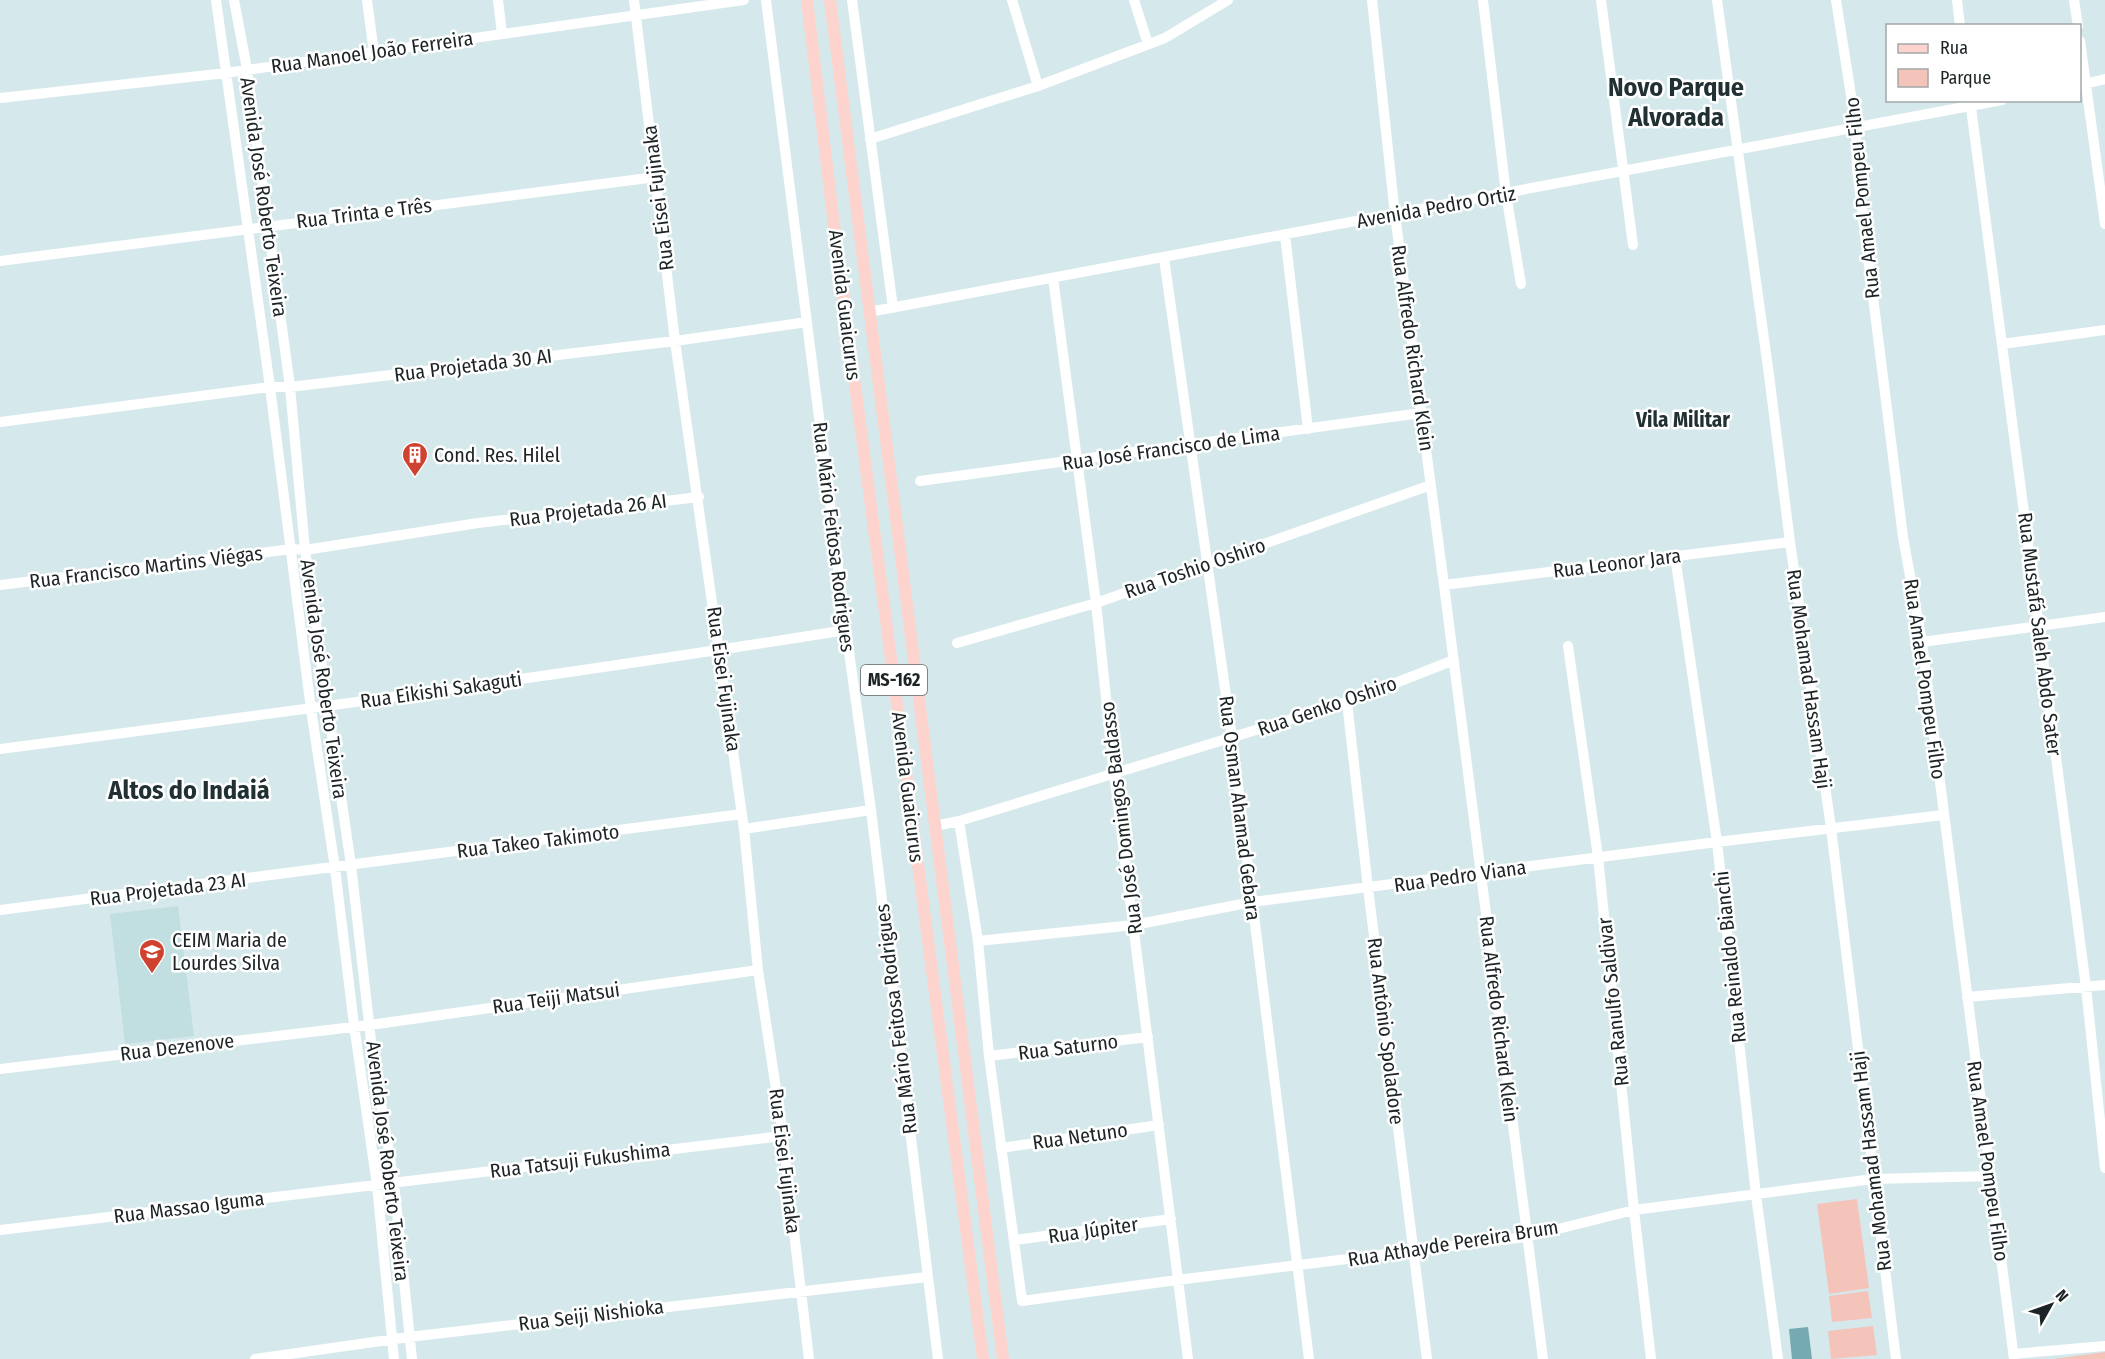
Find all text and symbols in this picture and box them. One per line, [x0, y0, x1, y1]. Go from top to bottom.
legend [1886, 24, 2081, 102]
street label: Rua Manoel João Ferreira [269, 26, 475, 78]
text: Rua [1940, 37, 1968, 59]
text: Parque [1940, 67, 1991, 89]
district label: Novo Parque Alvorada [1608, 72, 1744, 133]
street label: Avenida José Roberto Teixeira [235, 76, 293, 318]
street label: Rua Amael Pompeu Filho [1839, 96, 1885, 300]
street label: Rua Eisei Fujinaka [637, 124, 679, 272]
street label: Avenida Pedro Ortiz [1355, 181, 1518, 233]
street label: Rua Trinta e Três [295, 193, 433, 233]
street label: Avenida Guaicurus [824, 228, 866, 382]
street label: Rua Alfredo Richard Klein [1387, 243, 1439, 453]
street label: Rua Projetada 30 AI [393, 343, 553, 387]
district label: Vila Militar [1635, 407, 1730, 433]
street label: Rua Mário Feitosa Rodrigues [808, 421, 860, 653]
street label: Rua José Francisco de Lima [1061, 421, 1281, 475]
building icon: Cond. Res. Hilel [400, 440, 430, 478]
place label: Cond. Res. Hilel [434, 443, 560, 467]
street label: Rua Projetada 26 AI [508, 488, 668, 532]
street label: Rua Mustafá Saleh Abdo Sater [2013, 511, 2067, 757]
street label: Rua Toshio Oshiro [1121, 533, 1269, 603]
street label: Rua Francisco Martins Viégas [28, 541, 264, 593]
street label: Rua Leonor Jara [1552, 543, 1682, 583]
street label: Avenida José Roberto Teixeira [295, 558, 353, 800]
street label: Rua Mohamad Hassam Haji [1782, 568, 1836, 790]
street label: Rua Amael Pompeu Filho [1899, 577, 1951, 781]
street label: Rua Eisei Fujinaka [702, 605, 746, 753]
road number: MS-162 [861, 665, 927, 695]
street label: Rua Eikishi Sakaguti [359, 667, 523, 713]
street label: Rua Genko Oshiro [1254, 671, 1400, 741]
street label: Rua Osman Ahamad Gebara [1214, 694, 1266, 922]
street label: Rua José Domingos Baldasso [1095, 700, 1147, 936]
street label: Avenida Guaicurus [887, 710, 929, 864]
district label: Altos do Indaiá [107, 775, 270, 806]
street label: Rua Takeo Takimoto [456, 819, 620, 863]
street label: Rua Pedro Viana [1392, 855, 1528, 897]
street label: Rua Projetada 23 AI [88, 867, 248, 911]
street label: Rua Reinaldo Bianchi [1709, 870, 1751, 1044]
street label: Rua Mário Feitosa Rodrigues [870, 903, 922, 1135]
street label: Rua Alfredo Richard Klein [1474, 914, 1524, 1124]
street label: Rua Ranulfo Saldivar [1592, 916, 1634, 1088]
place label: CEIM Maria de Lourdes Silva [172, 928, 287, 975]
street label: Rua Antônio Spoladore [1363, 936, 1409, 1126]
school or university icon: CEIM Maria de Lourdes Silva [137, 937, 167, 975]
street label: Rua Teiji Matsui [491, 977, 621, 1019]
street label: Rua Dezenove [119, 1028, 235, 1066]
street label: Rua Saturno [1017, 1029, 1119, 1065]
street label: Avenida José Roberto Teixeira [361, 1039, 415, 1283]
street label: Rua Mohamad Hassam Haji [1846, 1049, 1896, 1273]
street label: Rua Amael Pompeu Filho [1962, 1059, 2014, 1263]
street label: Rua Eisei Fujinaka [764, 1087, 806, 1235]
street label: Rua Netuno [1031, 1117, 1129, 1155]
street label: Rua Tatsuji Fukushima [488, 1137, 672, 1183]
street label: Rua Massao Iguma [112, 1186, 266, 1228]
street label: Rua Júpiter [1046, 1212, 1140, 1248]
street label: Rua Athayde Pereira Brum [1346, 1215, 1560, 1271]
north arrow [2021, 1275, 2081, 1335]
text: N [2052, 1286, 2072, 1305]
street label: Rua Seiji Nishioka [517, 1294, 665, 1336]

